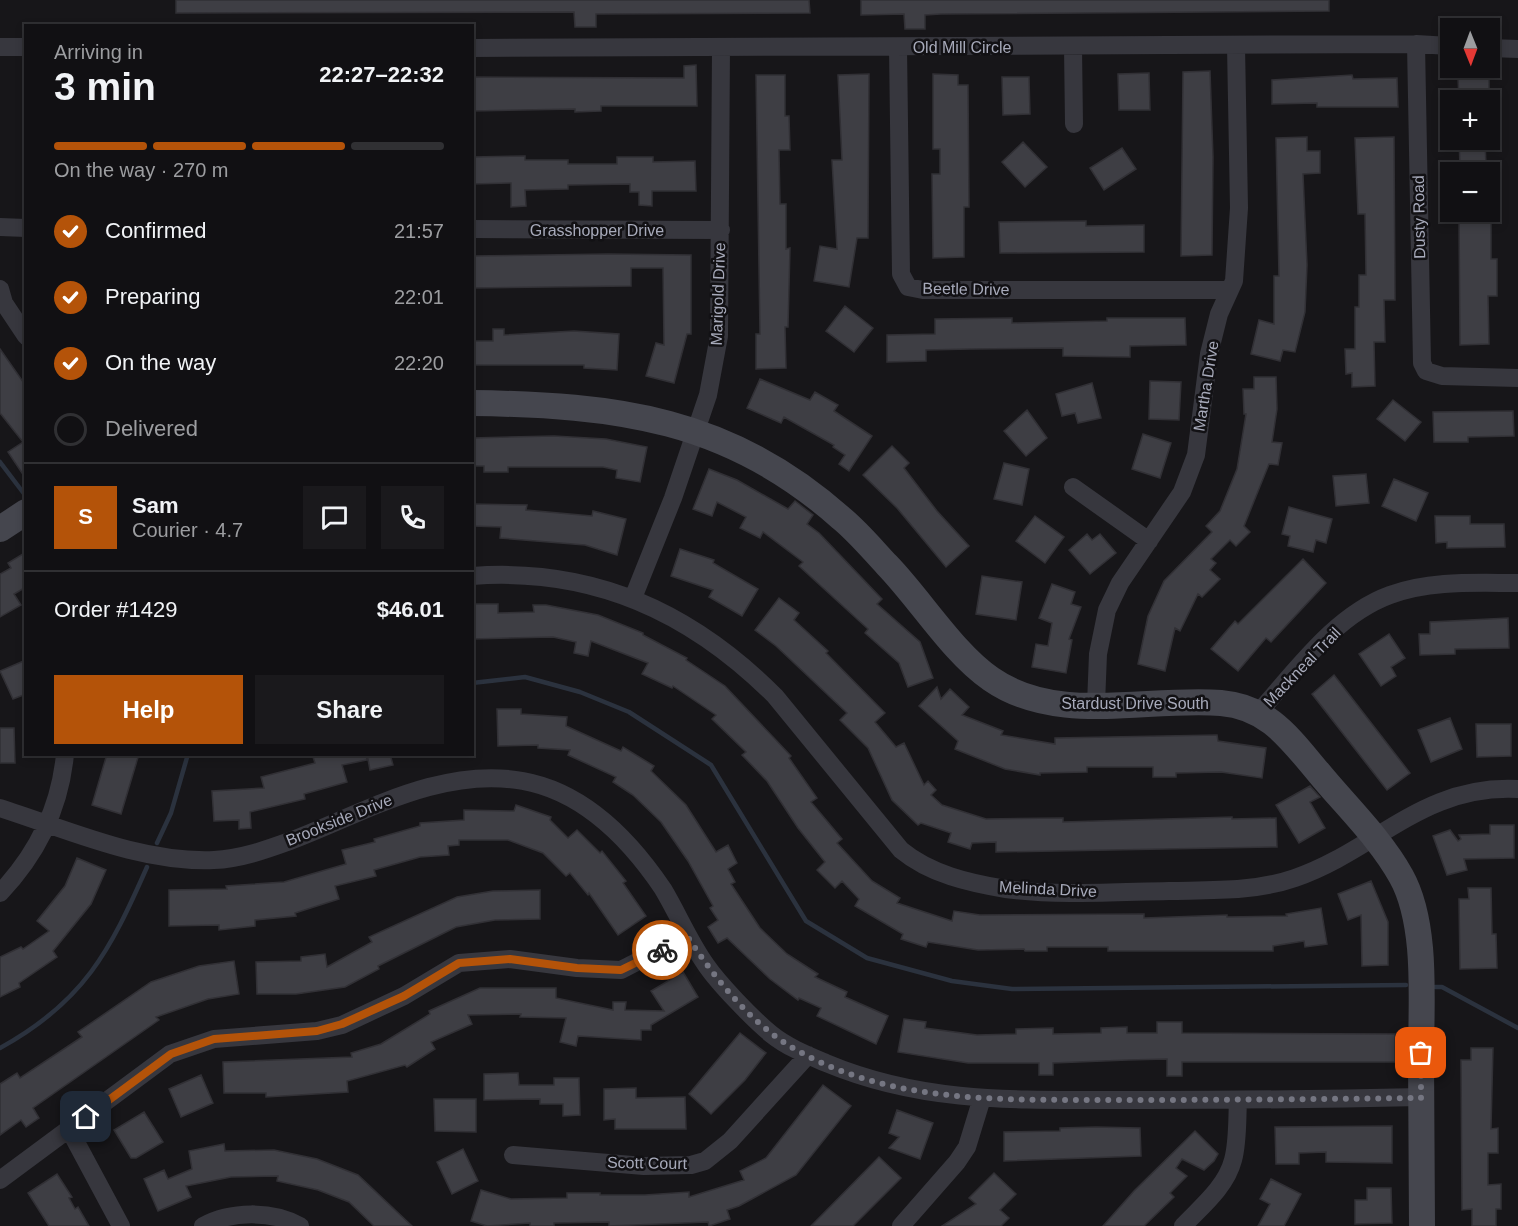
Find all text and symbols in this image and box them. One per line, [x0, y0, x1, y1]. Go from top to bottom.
north arrow [1440, 18, 1500, 78]
map controls [1440, 18, 1500, 222]
street label: Old Mill Circle [913, 39, 1011, 56]
text: Arriving in [54, 41, 143, 63]
text: 22:27–22:32 [319, 62, 444, 87]
text: 3 min [54, 65, 156, 108]
button: + [1440, 90, 1500, 150]
text: On the way · 270 m [54, 159, 229, 181]
button: − [1440, 162, 1500, 222]
street label: Dusty Road [1410, 175, 1428, 259]
icon: check [54, 215, 87, 248]
text: Confirmed [105, 218, 206, 243]
text: 21:57 [394, 220, 444, 242]
street label: Grasshopper Drive [530, 222, 664, 239]
street label: Marigold Drive [708, 242, 728, 346]
street label: Beetle Drive [922, 280, 1010, 298]
icon: check [54, 281, 87, 314]
text: Preparing [105, 284, 200, 309]
text: 22:01 [394, 286, 444, 308]
street label: Martha Drive [1190, 339, 1222, 433]
icon: check [54, 347, 87, 380]
text: On the way [105, 350, 216, 375]
text: 22:20 [394, 352, 444, 374]
text: Delivered [105, 416, 198, 441]
button: chat [303, 486, 366, 549]
button: phone [381, 486, 444, 549]
text: Sam [132, 493, 178, 518]
text: S [78, 504, 93, 529]
text: Courier · 4.7 [132, 519, 243, 541]
text: Order #1429 [54, 597, 178, 622]
text: $46.01 [377, 597, 444, 622]
street label: Mackneal Trail [1260, 624, 1344, 710]
button: Help [54, 675, 243, 744]
button: Share [255, 675, 444, 744]
street label: Stardust Drive South [1061, 695, 1209, 712]
street label: Brookside Drive [283, 791, 395, 849]
street label: Melinda Drive [999, 878, 1097, 900]
courier [632, 920, 692, 980]
icon: bike [646, 934, 679, 967]
pin [1395, 1027, 1446, 1078]
icon: bag [1404, 1036, 1437, 1069]
pin [60, 1091, 111, 1142]
icon: home [69, 1100, 102, 1133]
street label: Scott Court [607, 1154, 688, 1172]

